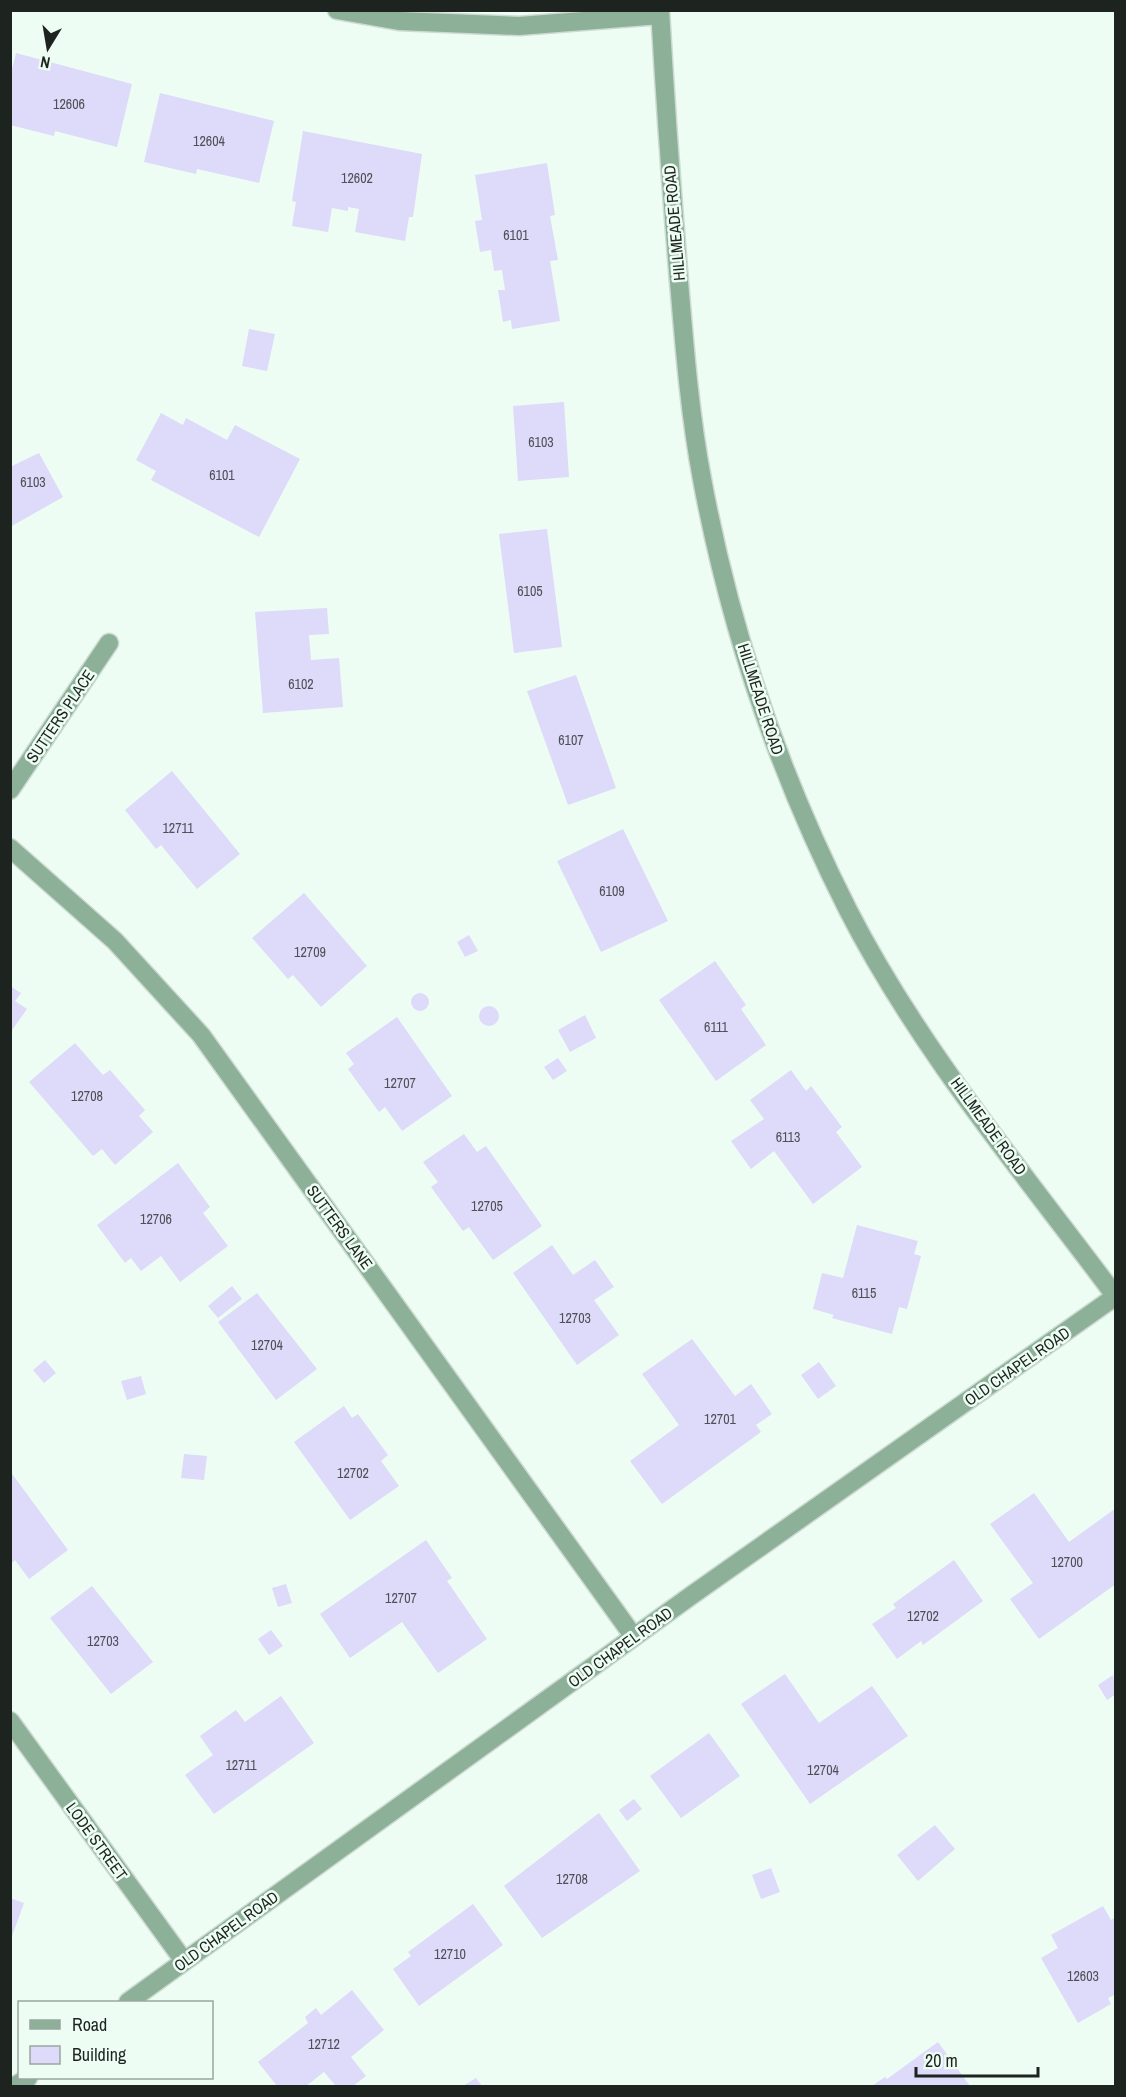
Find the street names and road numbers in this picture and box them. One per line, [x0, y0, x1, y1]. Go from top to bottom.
street label: HILLMEADE ROAD [658, 164, 690, 282]
street label: HILLMEADE ROAD [733, 640, 789, 758]
street label: SUTTERS PLACE [21, 665, 99, 767]
street label: HILLMEADE ROAD [946, 1073, 1032, 1179]
street label: SUTTERS LANE [302, 1180, 378, 1274]
street label: OLD CHAPEL ROAD [960, 1321, 1074, 1411]
street label: OLD CHAPEL ROAD [563, 1602, 677, 1692]
street label: LODE STREET [61, 1798, 133, 1884]
street label: OLD CHAPEL ROAD [169, 1886, 283, 1976]

